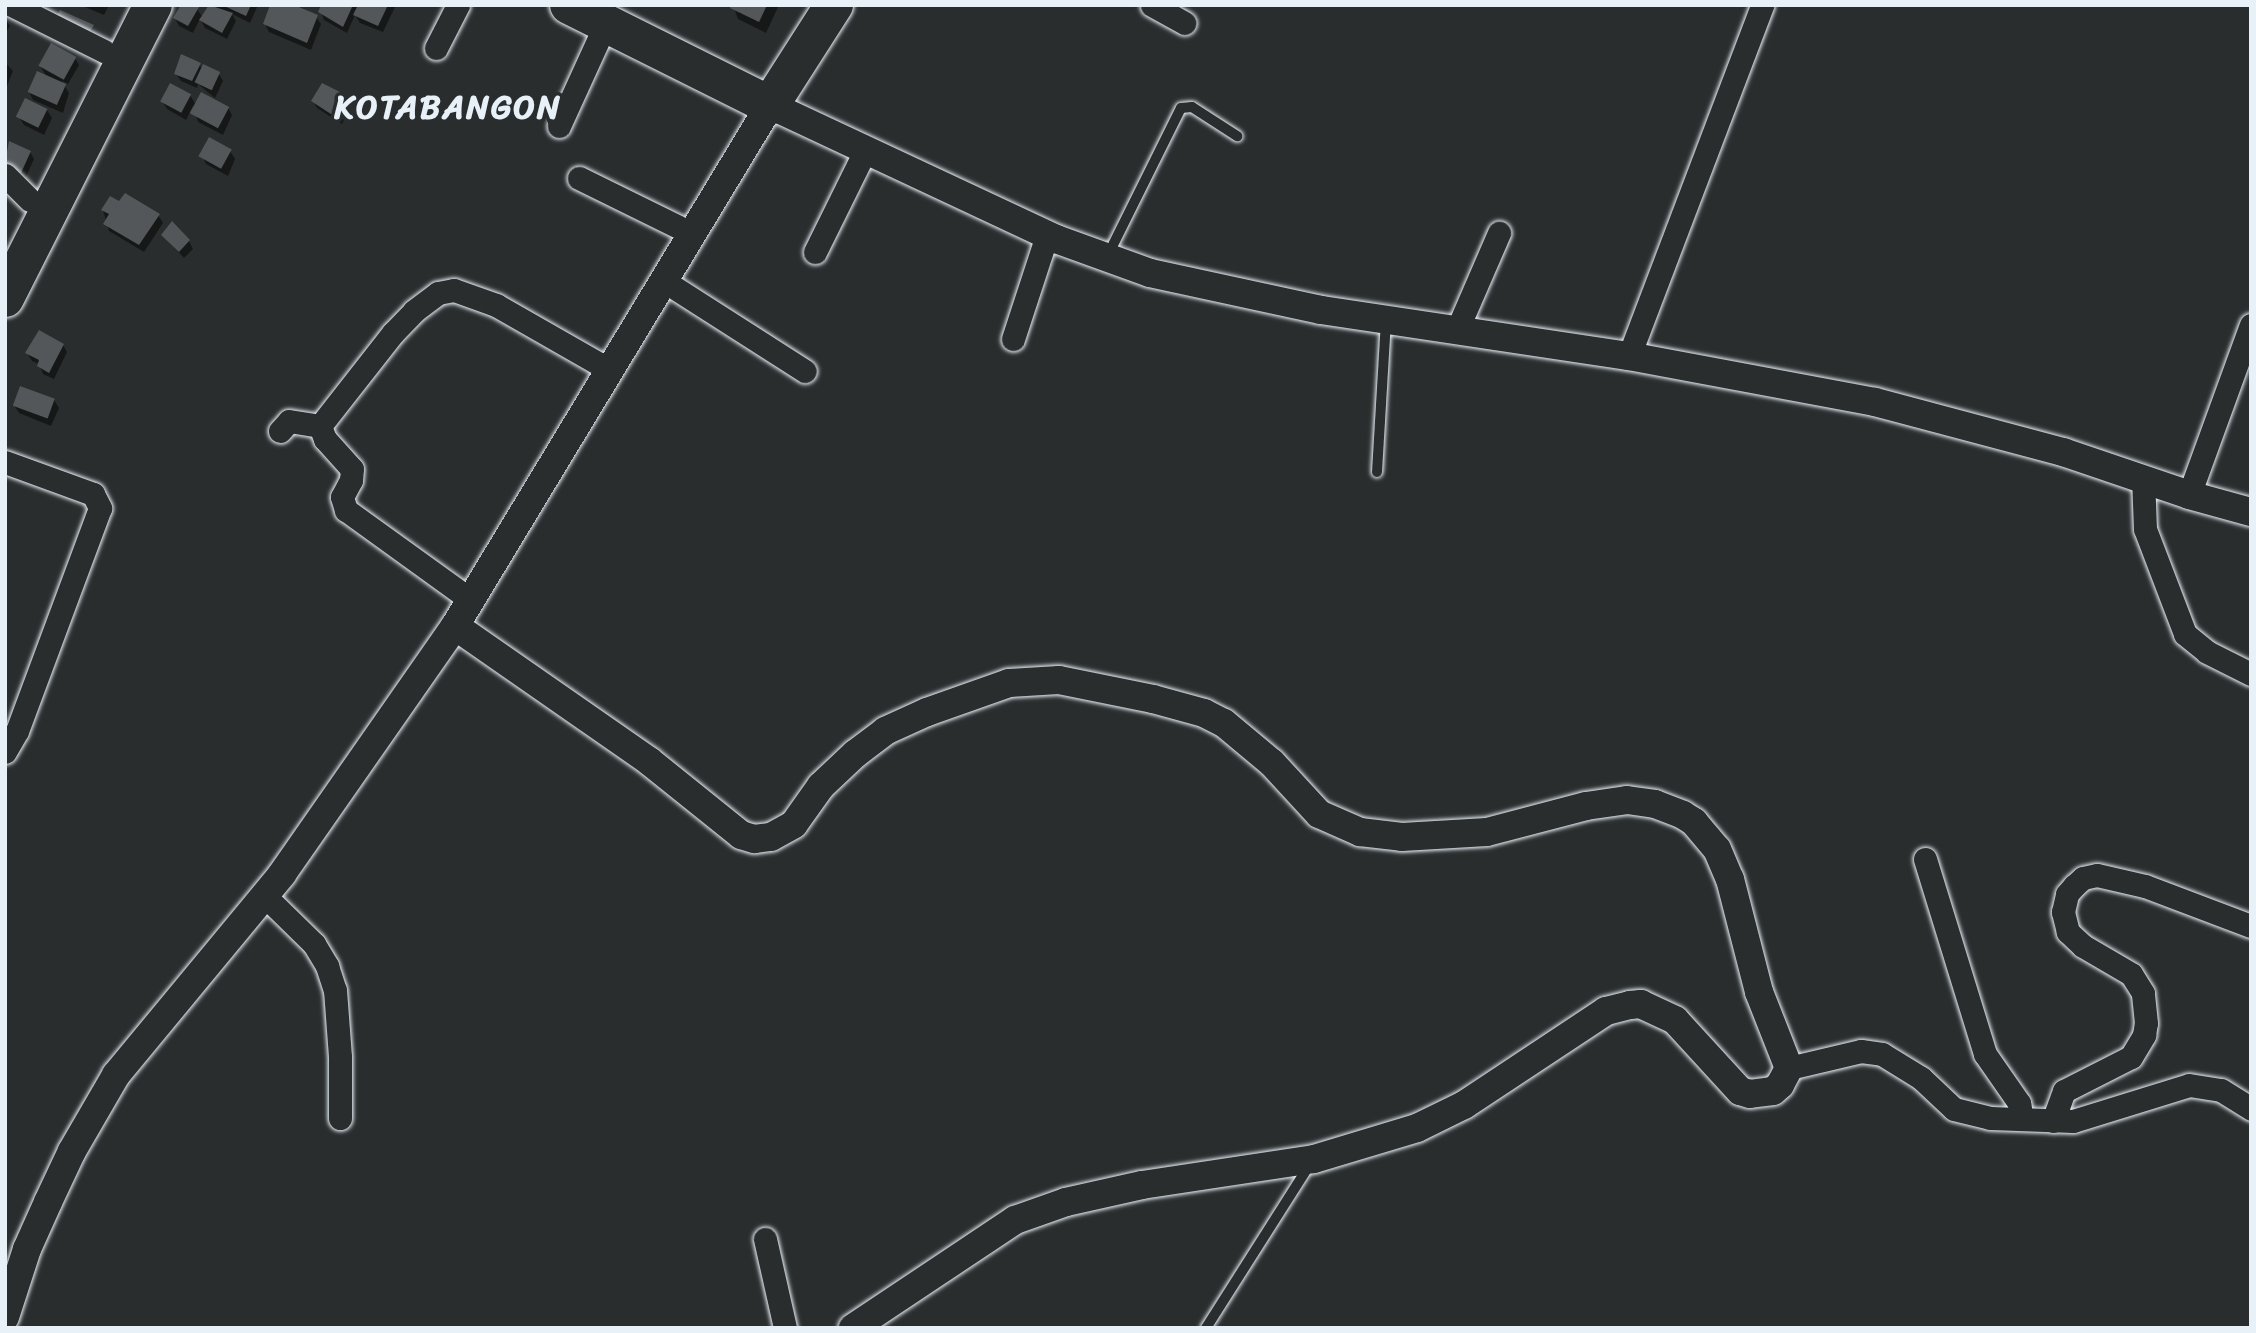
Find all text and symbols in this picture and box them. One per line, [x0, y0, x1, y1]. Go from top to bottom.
district label: KOTABANGON [336, 88, 560, 128]

